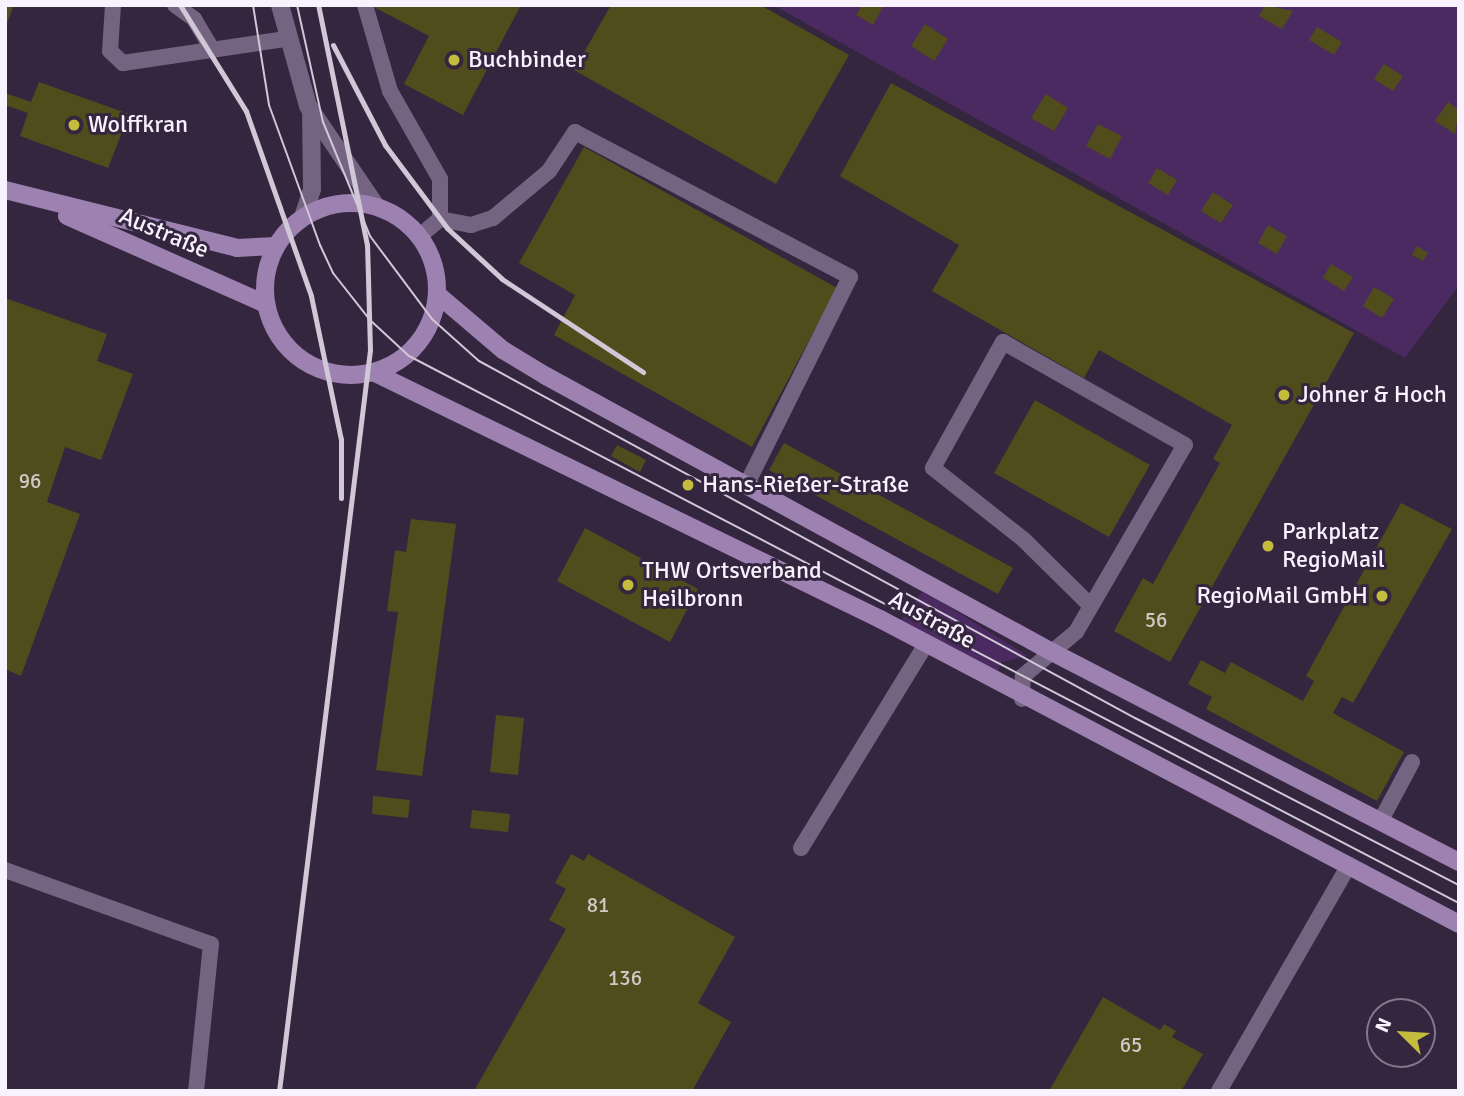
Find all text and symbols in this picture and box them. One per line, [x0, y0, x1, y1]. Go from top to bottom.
place label: Buchbinder [468, 46, 586, 74]
marker: Buchbinder [446, 52, 462, 68]
place label: Wolffkran [88, 111, 188, 139]
marker: Wolffkran [66, 117, 82, 133]
street label: Austraße [115, 201, 213, 265]
place label: Johner & Hoch [1298, 381, 1447, 409]
marker: Johner & Hoch [1276, 387, 1292, 403]
house number: 96 [19, 468, 41, 494]
place label: Hans-Rießer-Straße [702, 471, 909, 499]
marker: Hans-Rießer-Straße [680, 477, 696, 493]
place label: Parkplatz RegioMail [1282, 518, 1385, 574]
marker: Parkplatz RegioMail [1260, 538, 1276, 554]
place label: THW Ortsverband Heilbronn [642, 557, 822, 613]
marker: THW Ortsverband Heilbronn [620, 577, 636, 593]
place label: RegioMail GmbH [1196, 582, 1368, 610]
street label: Austraße [884, 585, 980, 655]
marker: RegioMail GmbH [1374, 588, 1390, 604]
house number: 56 [1145, 607, 1167, 633]
house number: 81 [587, 892, 609, 918]
house number: 136 [608, 965, 642, 991]
north arrow [1366, 998, 1436, 1068]
text: N [1370, 1014, 1397, 1036]
house number: 65 [1120, 1032, 1142, 1058]

